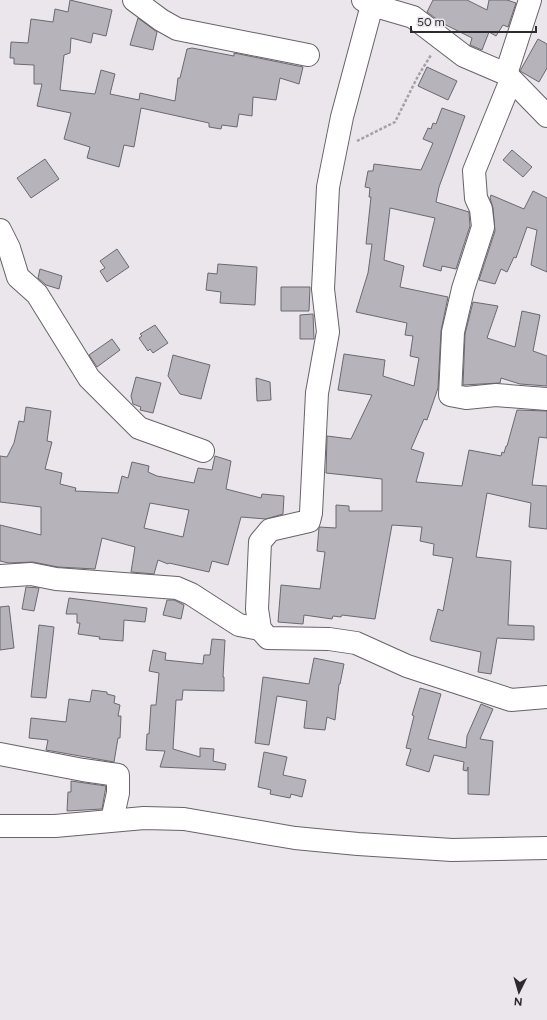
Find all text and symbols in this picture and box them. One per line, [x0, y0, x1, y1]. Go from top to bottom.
scale bar [411, 8, 536, 34]
text: 50 m [417, 15, 445, 29]
north arrow [499, 972, 539, 1012]
text: N [513, 995, 523, 1008]

